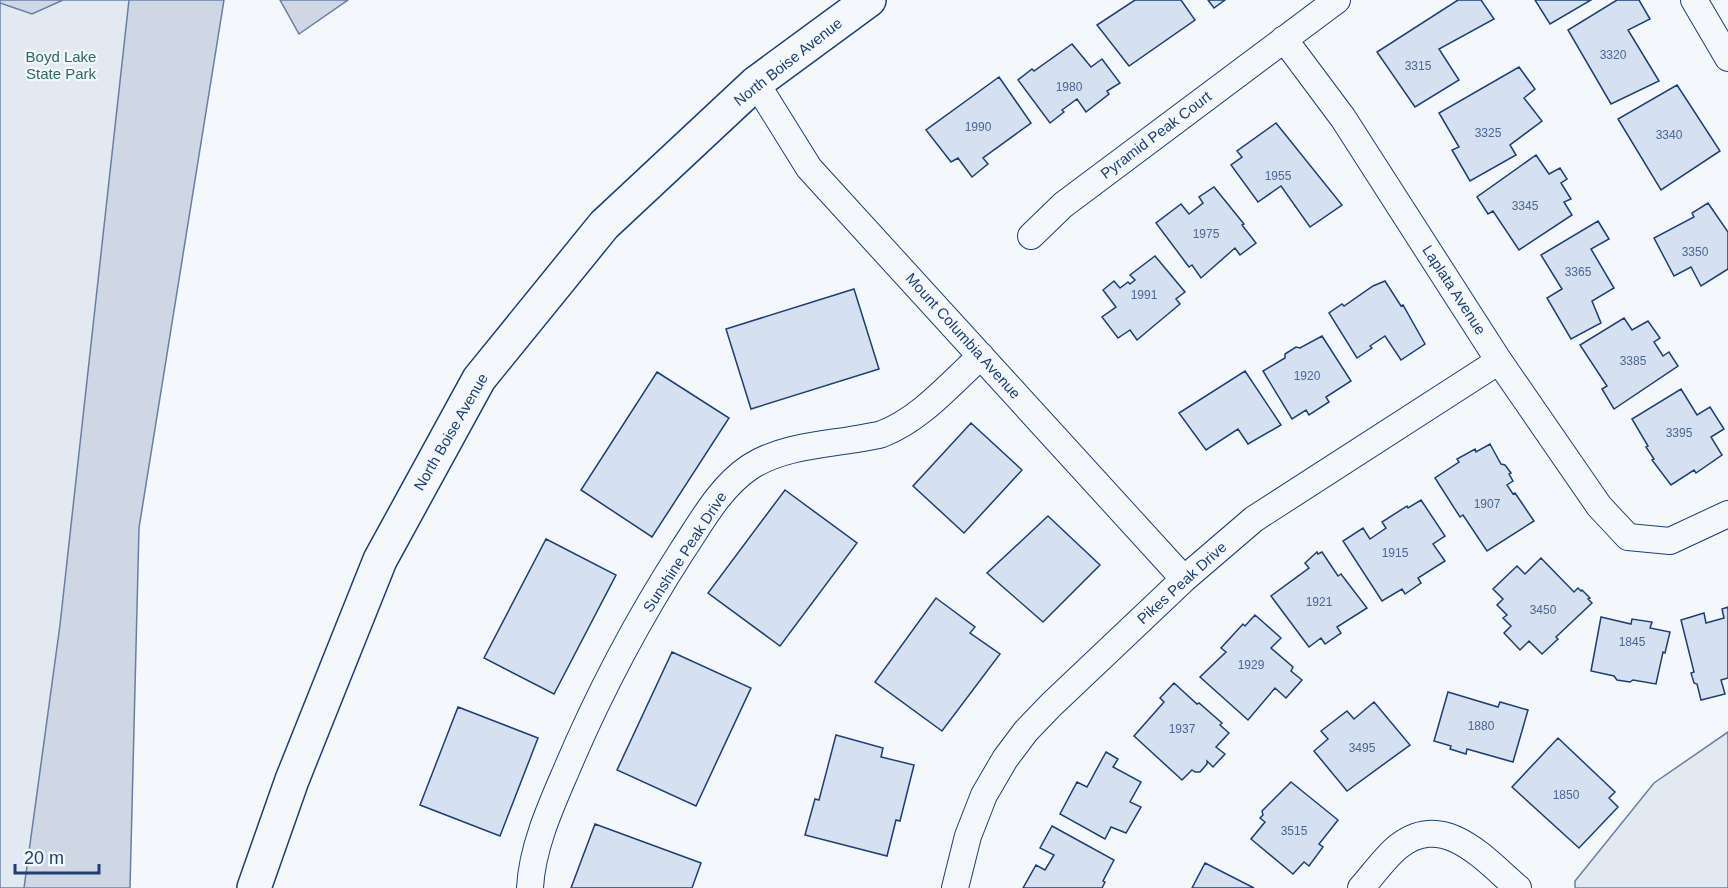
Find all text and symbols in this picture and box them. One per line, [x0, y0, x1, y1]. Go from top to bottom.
street label: North Boise Avenue [730, 14, 845, 109]
park label: Boyd Lake State Park [26, 48, 97, 82]
house number: 3320 [1600, 48, 1627, 62]
house number: 3315 [1405, 59, 1432, 73]
house number: 1980 [1056, 80, 1083, 94]
street label: Pyramid Peak Court [1097, 87, 1215, 182]
house number: 1990 [965, 120, 992, 134]
house number: 3325 [1475, 126, 1502, 140]
house number: 3340 [1656, 128, 1683, 142]
house number: 1955 [1265, 169, 1292, 183]
house number: 3345 [1512, 199, 1539, 213]
house number: 1975 [1193, 227, 1220, 241]
street label: Laplata Avenue [1419, 242, 1490, 338]
house number: 3350 [1682, 245, 1709, 259]
house number: 3365 [1565, 265, 1592, 279]
street label: Mount Columbia Avenue [902, 269, 1024, 402]
house number: 1991 [1131, 288, 1158, 302]
house number: 3385 [1620, 354, 1647, 368]
house number: 1920 [1294, 369, 1321, 383]
street label: North Boise Avenue [410, 370, 491, 493]
house number: 3395 [1666, 426, 1693, 440]
street label: Sunshine Peak Drive [639, 488, 730, 615]
house number: 1907 [1474, 497, 1501, 511]
street label: Pikes Peak Drive [1134, 538, 1230, 627]
house number: 1915 [1382, 546, 1409, 560]
house number: 1921 [1306, 595, 1333, 609]
house number: 3450 [1530, 603, 1557, 617]
house number: 1845 [1619, 635, 1646, 649]
house number: 1929 [1238, 658, 1265, 672]
house number: 1880 [1468, 719, 1495, 733]
house number: 1937 [1169, 722, 1196, 736]
house number: 3495 [1349, 741, 1376, 755]
house number: 1850 [1553, 788, 1580, 802]
house number: 3515 [1281, 824, 1308, 838]
scale bar [15, 837, 99, 875]
text: 20 m [24, 848, 64, 868]

